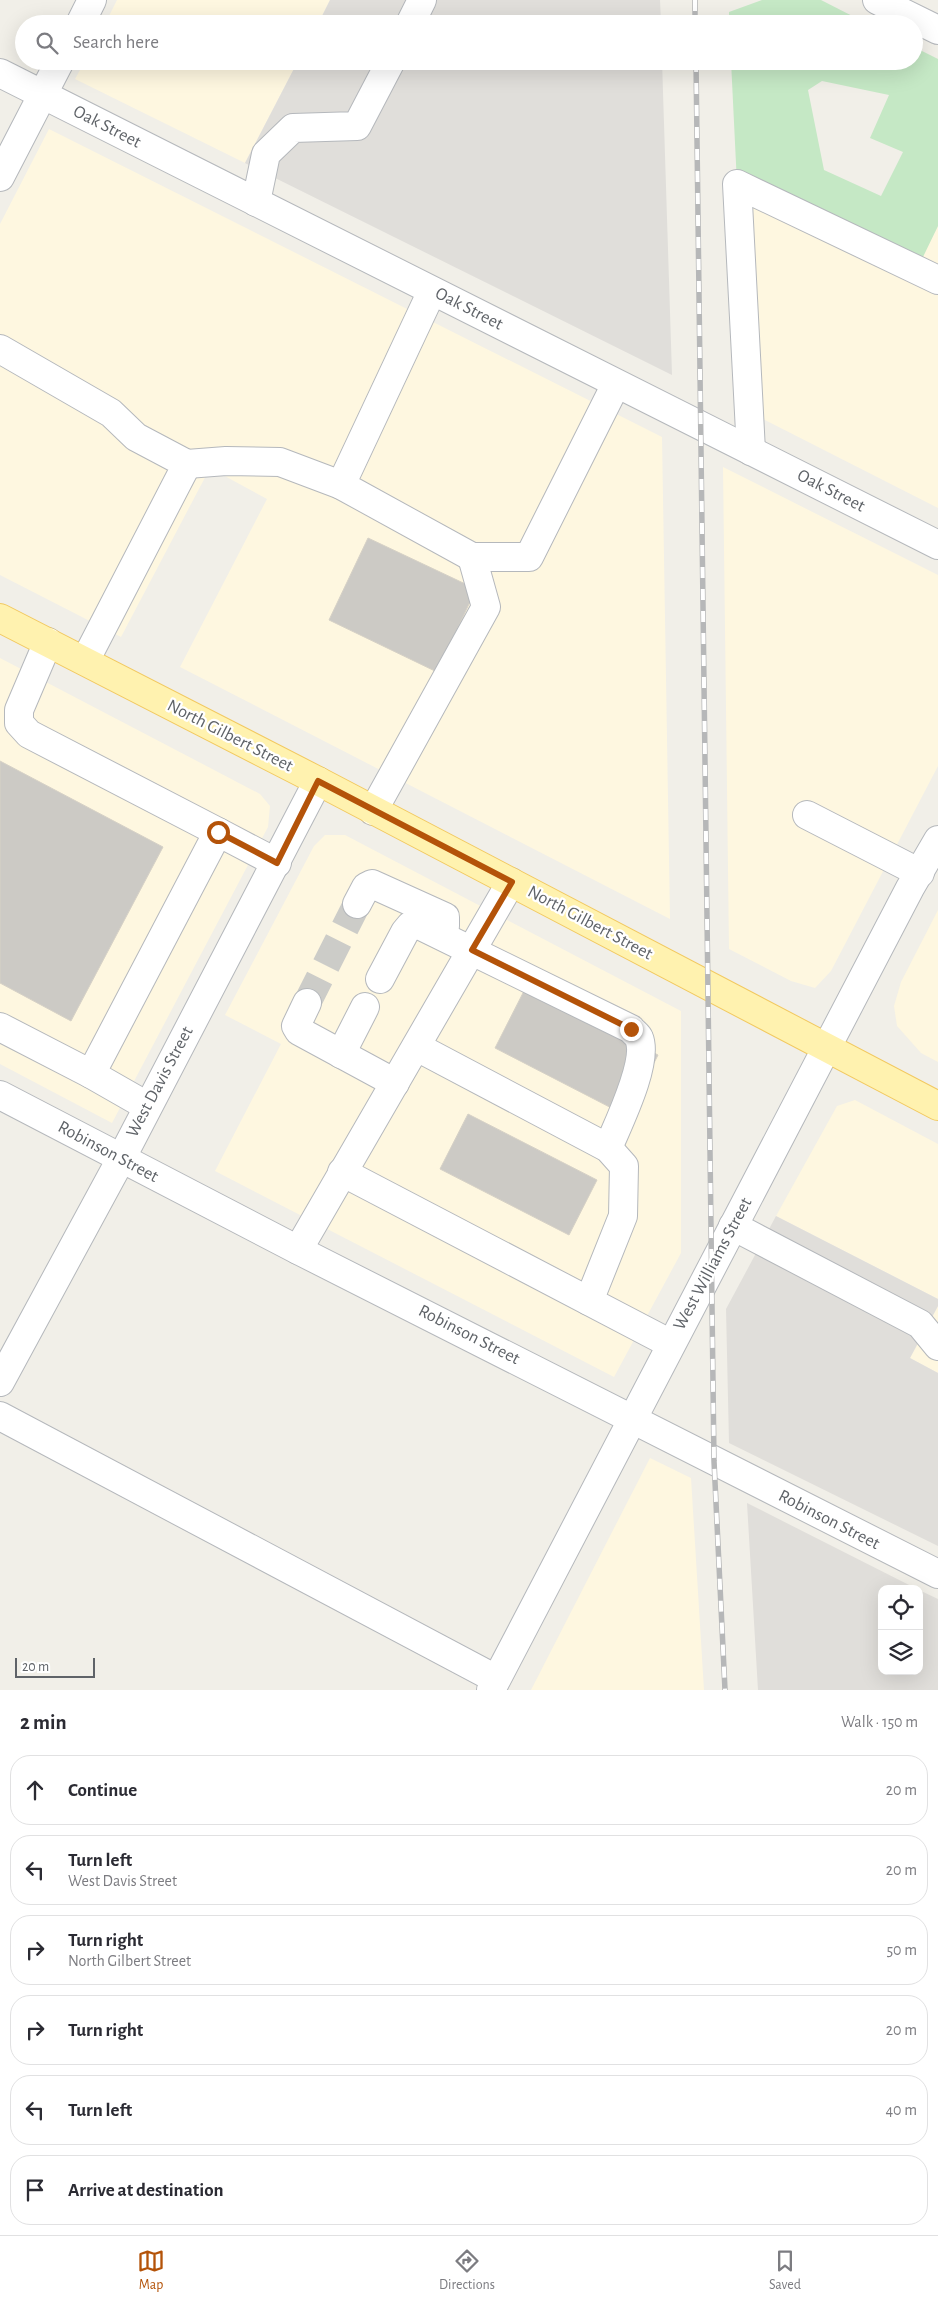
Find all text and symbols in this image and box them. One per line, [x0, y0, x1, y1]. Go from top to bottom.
search box [15, 15, 923, 70]
icon: search [33, 29, 61, 57]
text: Search here [73, 33, 159, 52]
street label: Oak Street [70, 102, 144, 152]
street label: Oak Street [432, 284, 506, 334]
street label: Oak Street [794, 466, 868, 516]
street label: North Gilbert Street [164, 697, 296, 776]
route start [207, 821, 230, 844]
street label: North Gilbert Street [525, 883, 656, 964]
route end [620, 1018, 643, 1041]
street label: West Davis Street [123, 1023, 197, 1140]
street label: Robinson Street [55, 1118, 161, 1186]
street label: West Williams Street [671, 1195, 756, 1333]
street label: Robinson Street [415, 1302, 523, 1368]
street label: Robinson Street [775, 1487, 883, 1553]
map controls [878, 1585, 923, 1675]
button: locate [878, 1585, 923, 1630]
button: layers [878, 1630, 923, 1675]
scale bar [15, 1655, 95, 1678]
text: 20 m [22, 1660, 49, 1674]
text: 2 min [20, 1712, 67, 1733]
text: Walk · 150 m [841, 1714, 918, 1730]
icon: ahead [21, 1776, 49, 1804]
text: Continue [68, 1781, 137, 1800]
text: 20 m [886, 1782, 917, 1798]
text: Turn left [68, 1851, 132, 1870]
icon: left [21, 1856, 49, 1884]
text: 20 m [886, 1862, 917, 1878]
text: West Davis Street [68, 1873, 177, 1889]
text: Turn right [68, 1931, 143, 1950]
icon: right [21, 1936, 49, 1964]
text: 50 m [886, 1942, 917, 1958]
text: North Gilbert Street [68, 1953, 191, 1969]
icon: right [21, 2016, 49, 2044]
text: Turn right [68, 2021, 143, 2040]
text: 20 m [886, 2022, 917, 2038]
icon: left [21, 2096, 49, 2124]
text: Turn left [68, 2101, 132, 2120]
text: 40 m [885, 2102, 917, 2118]
icon: arrive [21, 2176, 49, 2204]
text: Arrive at destination [68, 2181, 224, 2200]
tab: Map [137, 2247, 165, 2294]
tab: Directions [439, 2247, 495, 2294]
tab: Saved [769, 2247, 801, 2294]

